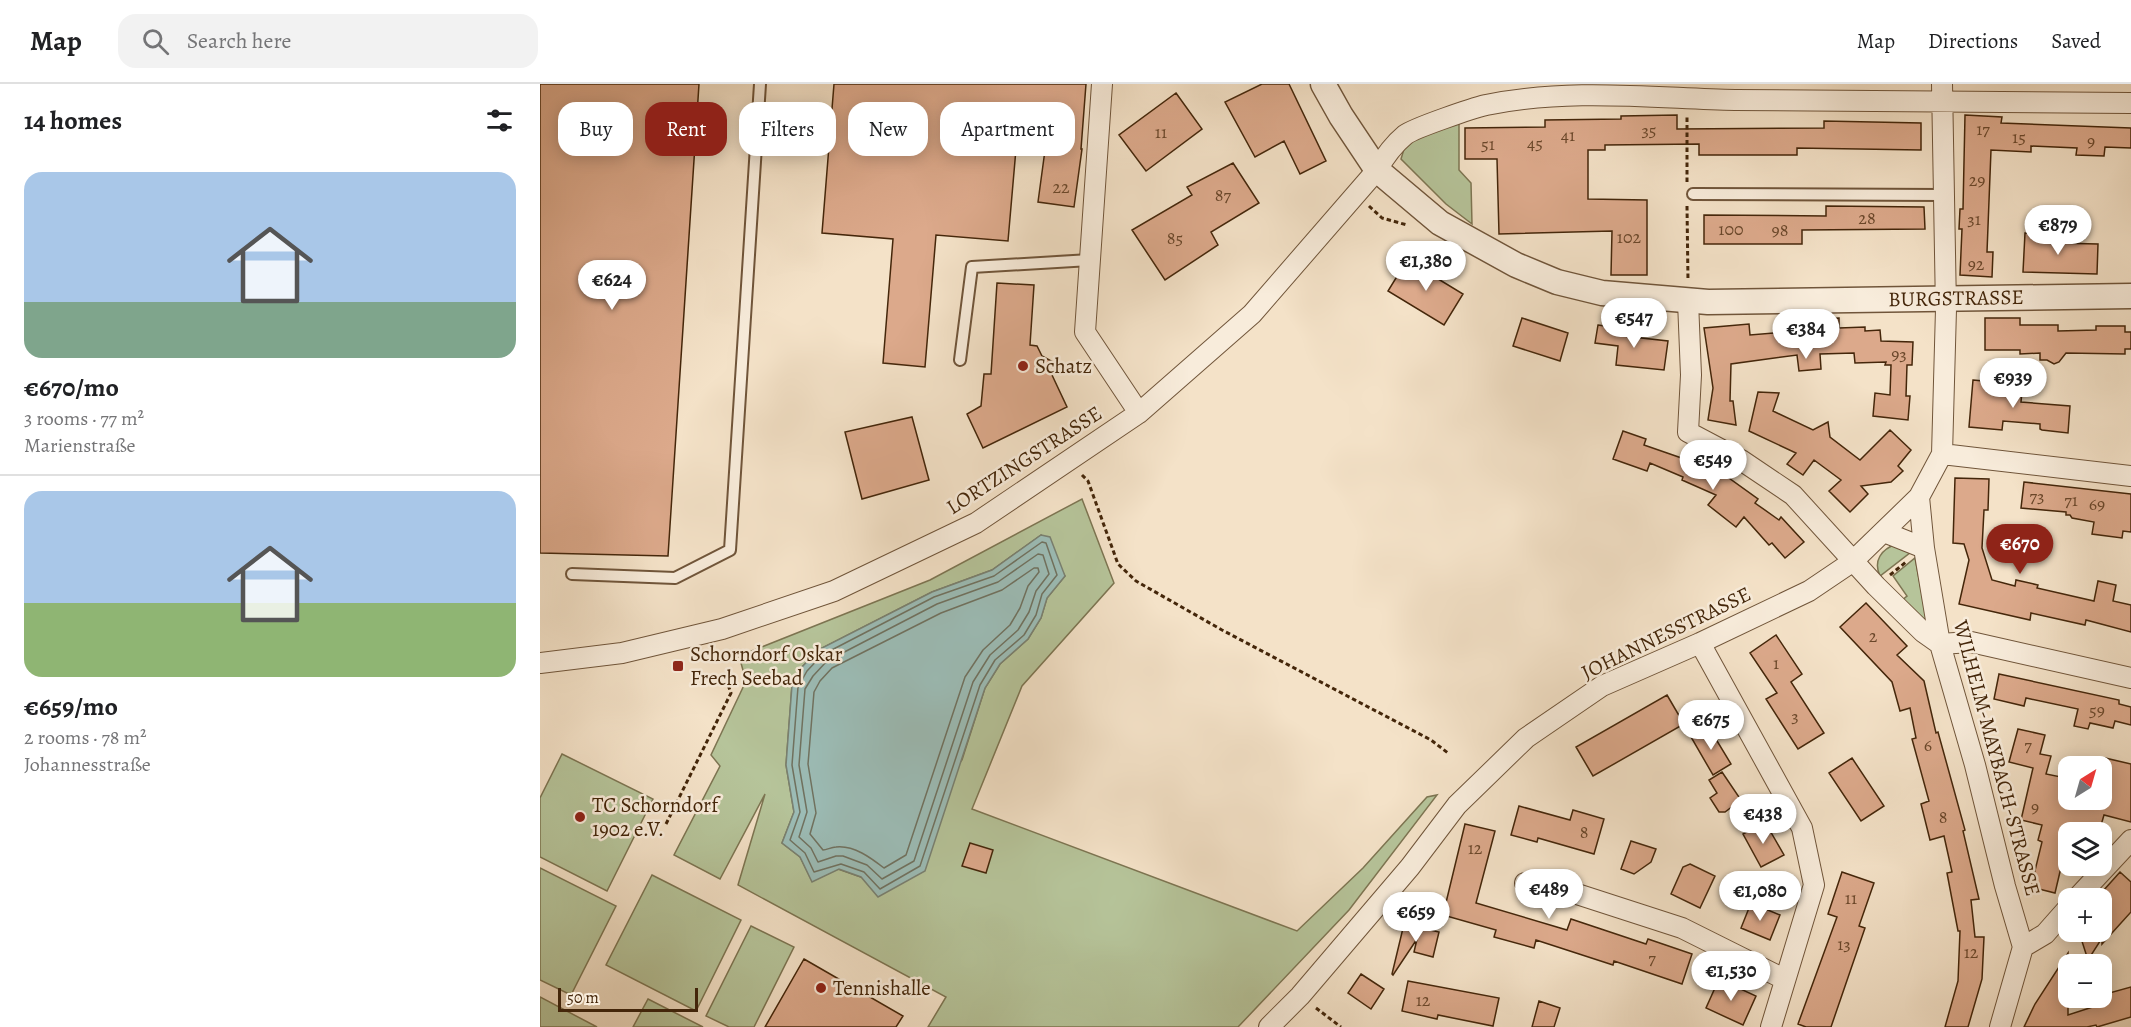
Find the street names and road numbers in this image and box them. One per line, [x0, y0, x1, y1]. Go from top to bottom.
street label: BURGSTRASSE [1888, 283, 2024, 313]
street label: LORTZINGSTRASSE [941, 399, 1107, 521]
street label: JOHANNESSTRASSE [1577, 580, 1755, 686]
street label: WILHELM-MAYBACH-STRASSE [1946, 616, 2047, 899]

